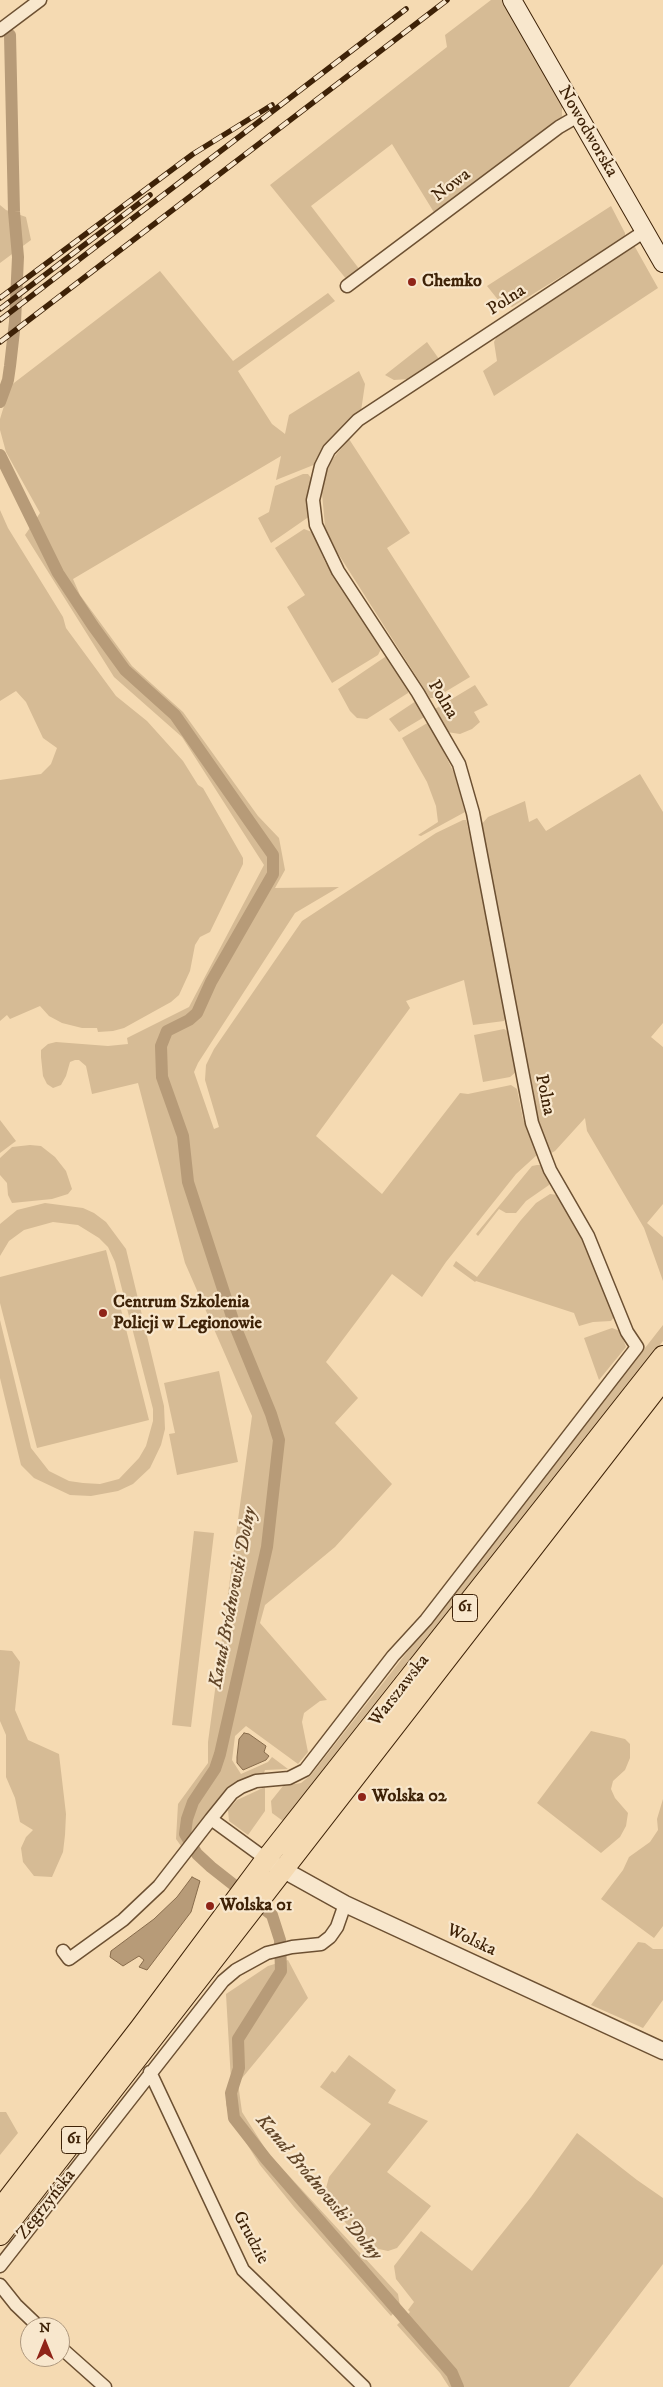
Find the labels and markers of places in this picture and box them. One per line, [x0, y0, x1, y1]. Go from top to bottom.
place label: Chemko [422, 271, 482, 293]
marker: Chemko [406, 276, 418, 288]
place label: Centrum Szkolenia Policji w Legionowie [113, 1292, 262, 1335]
marker: Centrum Szkolenia Policji w Legionowie [97, 1307, 109, 1319]
place label: Wolska 02 [372, 1786, 447, 1808]
marker: Wolska 02 [356, 1791, 368, 1803]
place label: Wolska 01 [220, 1895, 292, 1917]
marker: Wolska 01 [204, 1900, 216, 1912]

